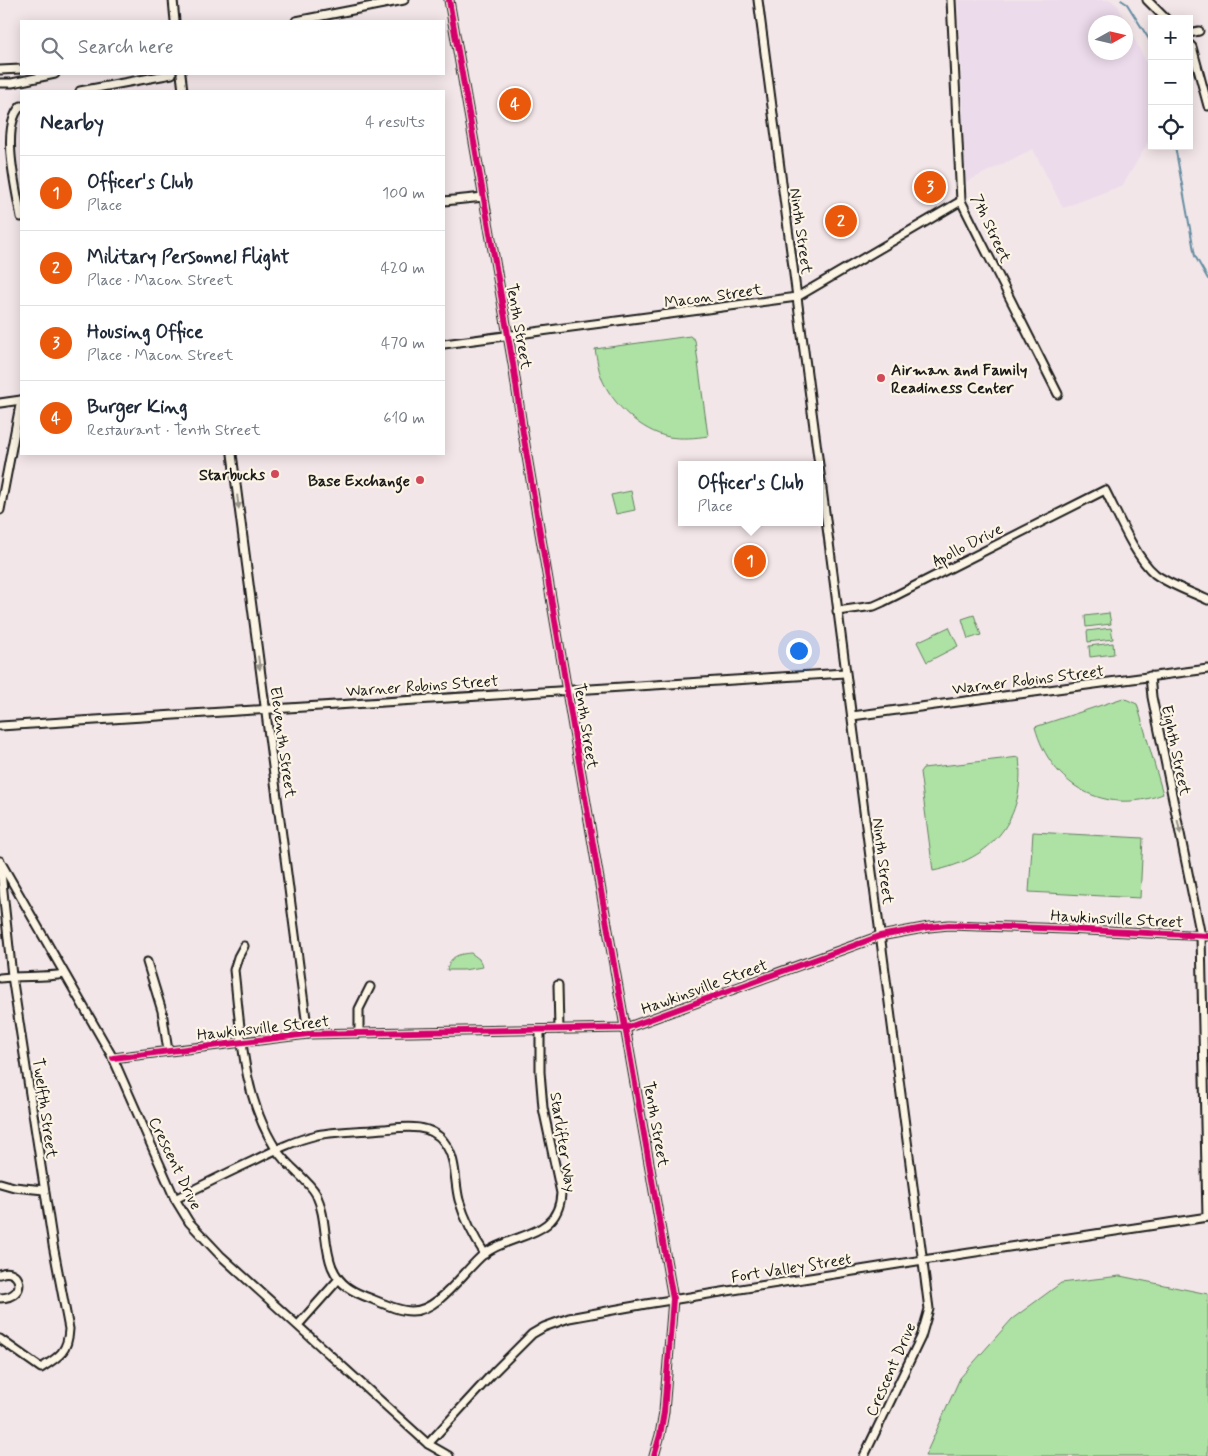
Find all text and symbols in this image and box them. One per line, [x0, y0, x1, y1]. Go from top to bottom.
north arrow [1088, 15, 1133, 60]
map controls [1148, 15, 1193, 150]
button: + [1148, 15, 1193, 60]
search box [20, 20, 445, 75]
icon: search [38, 34, 66, 62]
text: Search here [78, 35, 174, 60]
button: − [1148, 60, 1193, 105]
pin: 4 [499, 85, 531, 123]
button: locate [1148, 105, 1193, 150]
text: Nearby [40, 109, 104, 137]
text: 4 results [365, 112, 425, 133]
pin: 3 [914, 168, 946, 206]
text: Officer's Club [87, 170, 193, 195]
text: 1 [52, 183, 60, 204]
text: 100 m [382, 183, 425, 204]
street label: Ninth Street [784, 187, 817, 276]
street label: 7th Street [966, 191, 1016, 267]
text: Place [87, 195, 122, 216]
pin: 2 [825, 202, 857, 240]
text: Military Personnel Flight [87, 245, 289, 270]
text: 2 [52, 258, 60, 279]
text: 420 m [381, 258, 425, 279]
text: Place · Macon Street [87, 270, 233, 291]
street label: Macon Street [663, 279, 764, 314]
street label: Tenth Street [501, 282, 537, 371]
text: Housing Office [87, 320, 203, 345]
text: 3 [52, 333, 60, 354]
text: 470 m [381, 333, 425, 354]
text: Place · Macon Street [87, 345, 233, 366]
place label: Airman and Family Readiness Center [891, 360, 1027, 399]
marker: Airman and Family Readiness Center [875, 372, 887, 384]
text: Burger King [87, 395, 188, 420]
text: 4 [51, 408, 61, 429]
text: 610 m [383, 408, 425, 429]
text: Restaurant · Tenth Street [87, 420, 261, 441]
popup [678, 461, 823, 526]
place label: Starbucks [199, 465, 266, 486]
marker: Starbucks [269, 468, 281, 480]
place label: Base Exchange [308, 471, 410, 494]
text: Officer's Club [697, 471, 804, 496]
marker: Base Exchange [414, 474, 426, 486]
one-way arrow [235, 494, 243, 510]
text: Place [697, 496, 733, 517]
street label: Apollo Drive [929, 519, 1007, 573]
pin: 1 [734, 542, 766, 580]
your location [786, 638, 812, 664]
one-way arrow [255, 656, 263, 672]
street label: Warner Robins Street [951, 661, 1106, 700]
street label: Warner Robins Street [345, 671, 500, 702]
street label: Tenth Street [568, 682, 603, 771]
street label: Eleventh Street [264, 685, 301, 800]
street label: Eighth Street [1156, 703, 1195, 798]
street label: Ninth Street [867, 817, 898, 906]
one-way arrow [1175, 820, 1183, 835]
street label: Hawkinsville Street [1050, 906, 1184, 933]
street label: Hawkinsville Street [638, 955, 771, 1020]
street label: Hawkinsville Street [196, 1011, 331, 1046]
street label: Twelfth Street [27, 1057, 62, 1160]
street label: Tenth Street [638, 1080, 674, 1169]
street label: Starlifter Way [544, 1091, 581, 1194]
street label: Crescent Drive [143, 1114, 206, 1214]
street label: Fort Valley Street [730, 1249, 853, 1288]
street label: Crescent Drive [861, 1319, 921, 1420]

